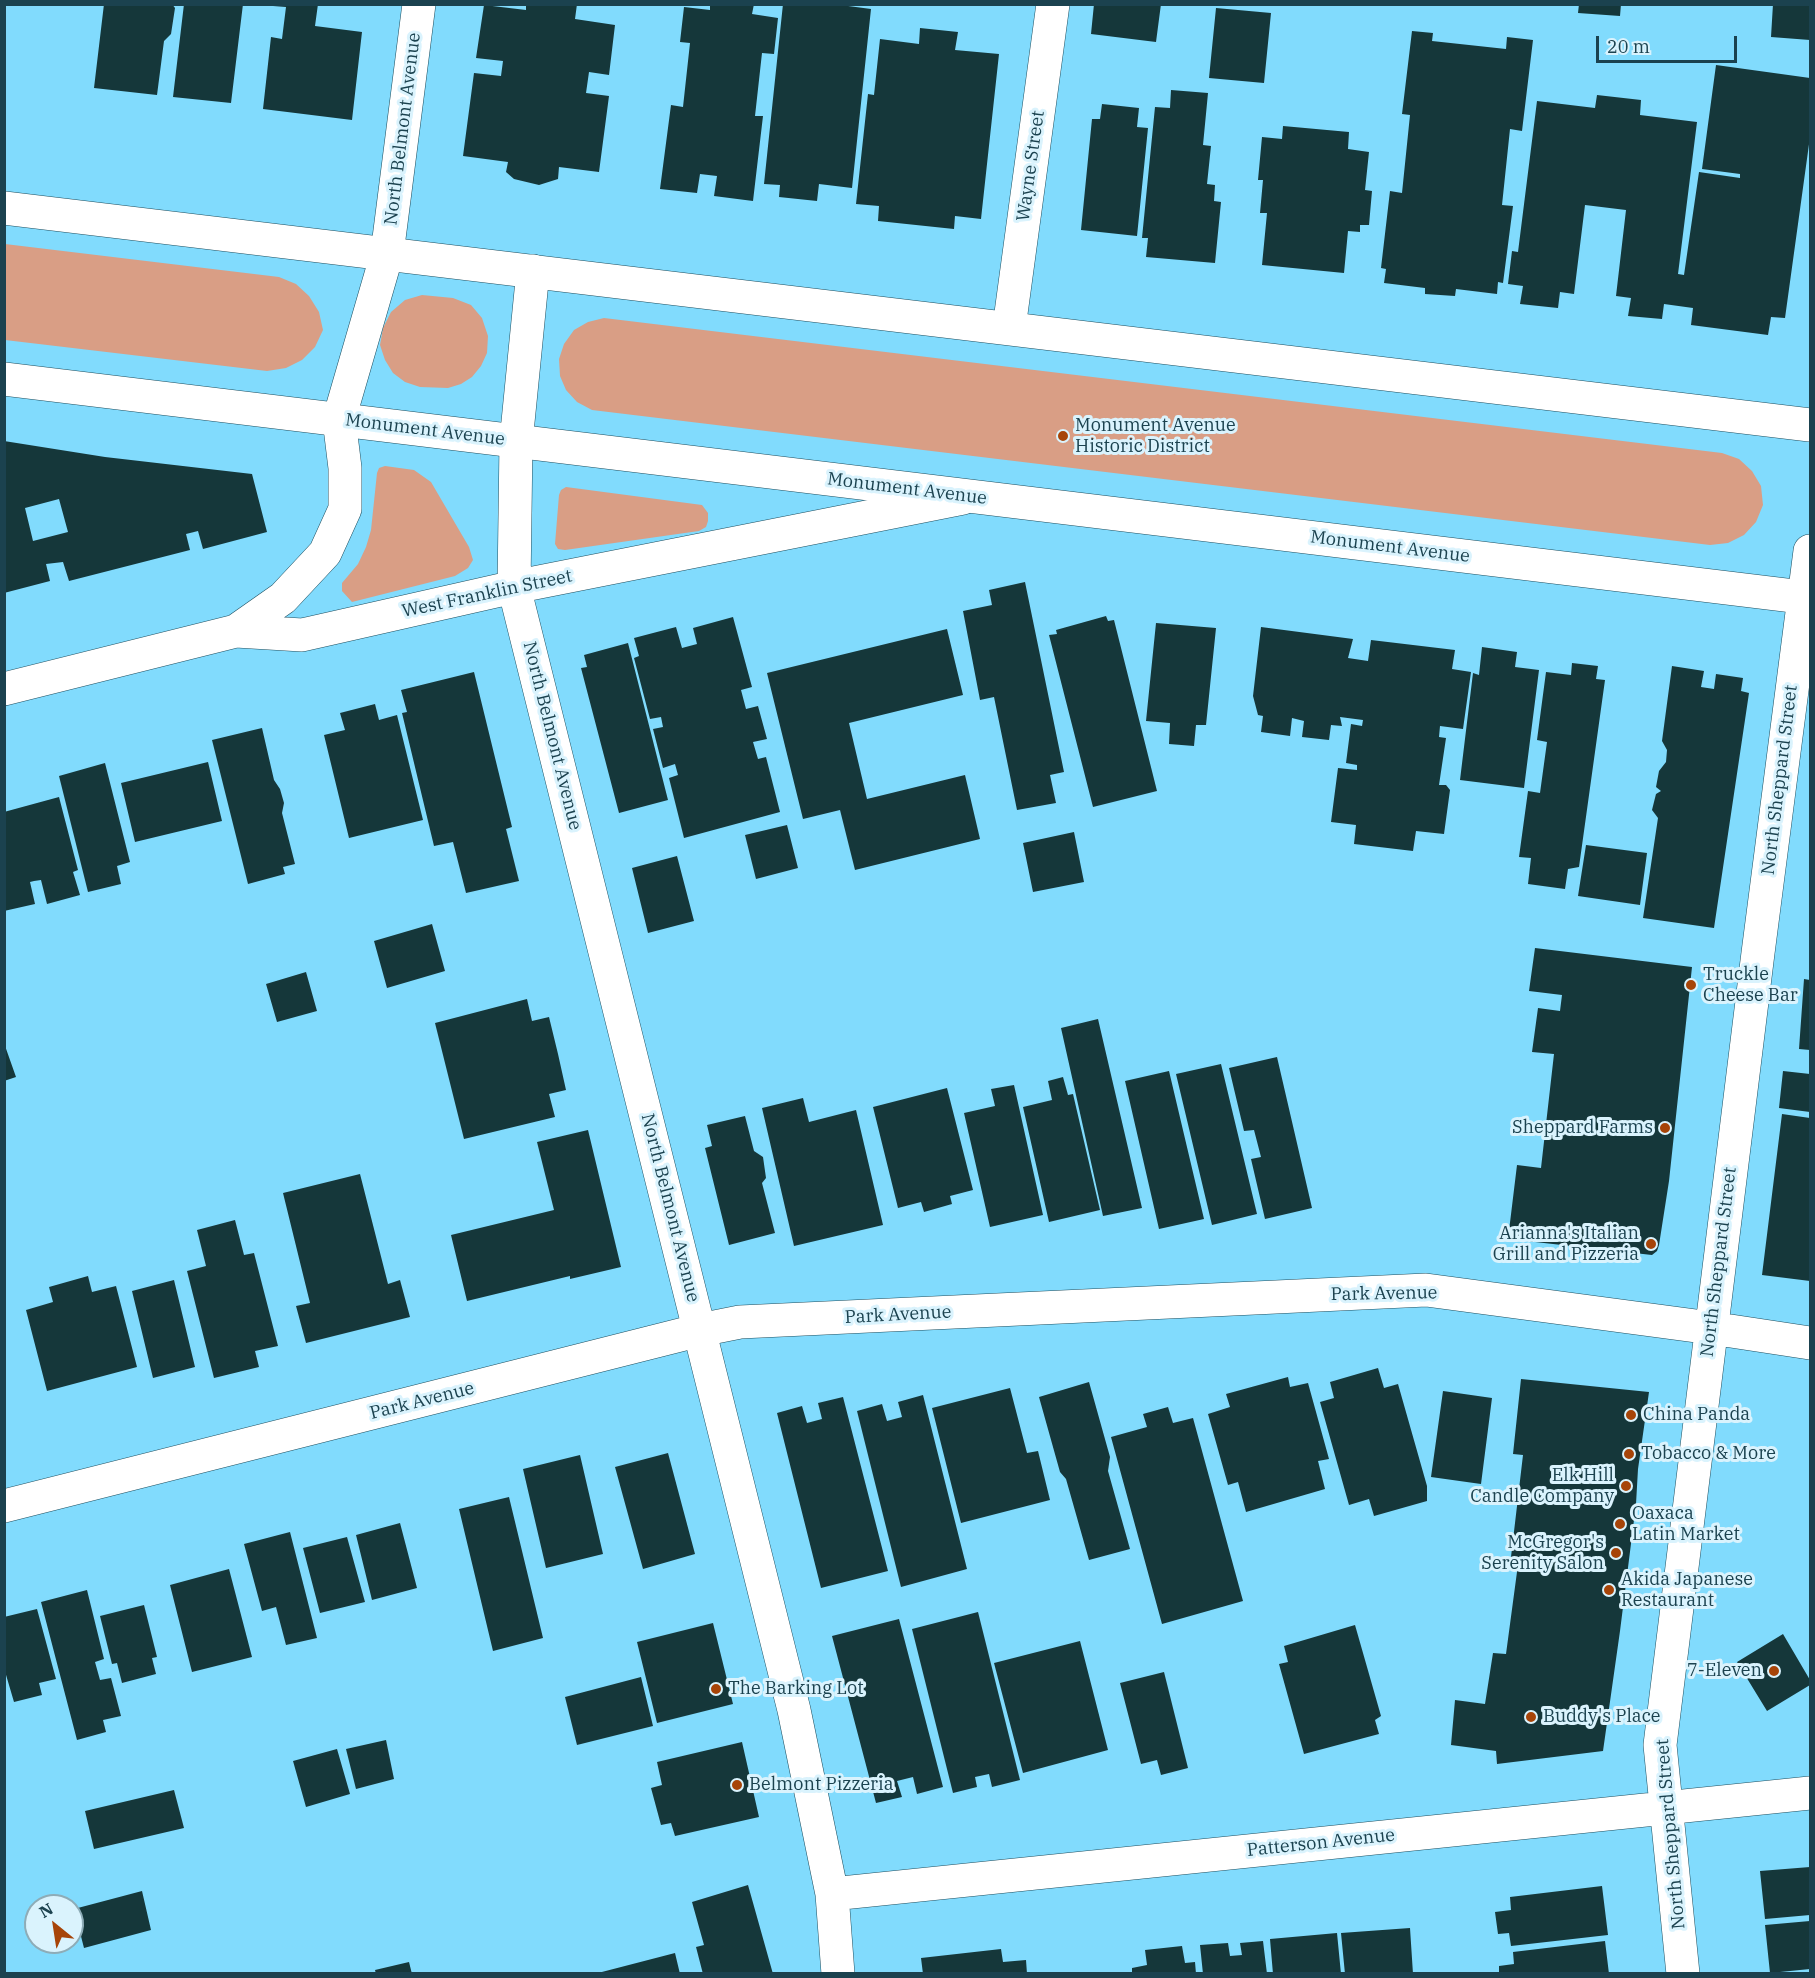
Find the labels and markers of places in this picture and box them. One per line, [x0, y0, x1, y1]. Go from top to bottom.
place label: Monument Avenue Historic District [1075, 415, 1236, 458]
marker: Monument Avenue Historic District [1056, 429, 1070, 443]
place label: Truckle Cheese Bar [1703, 964, 1798, 1006]
marker: Truckle Cheese Bar [1684, 978, 1698, 992]
place label: Sheppard Farms [1512, 1117, 1653, 1139]
marker: Sheppard Farms [1658, 1121, 1672, 1135]
place label: Arianna's Italian Grill and Pizzeria [1493, 1223, 1639, 1266]
marker: Arianna's Italian Grill and Pizzeria [1644, 1237, 1658, 1251]
place label: China Panda [1643, 1404, 1750, 1426]
marker: China Panda [1624, 1408, 1638, 1422]
place label: Tobacco & More [1641, 1443, 1776, 1465]
marker: Tobacco & More [1622, 1447, 1636, 1461]
place label: Elk Hill Candle Company [1470, 1465, 1614, 1508]
marker: Elk Hill Candle Company [1619, 1479, 1633, 1493]
place label: Oaxaca Latin Market [1632, 1503, 1740, 1546]
marker: Oaxaca Latin Market [1613, 1517, 1627, 1531]
place label: McGregor's Serenity Salon [1481, 1532, 1604, 1574]
marker: McGregor's Serenity Salon [1609, 1546, 1623, 1560]
place label: Akida Japanese Restaurant [1621, 1569, 1753, 1612]
marker: Akida Japanese Restaurant [1602, 1583, 1616, 1597]
place label: 7-Eleven [1687, 1660, 1762, 1682]
marker: 7-Eleven [1767, 1664, 1781, 1678]
place label: The Barking Lot [728, 1678, 864, 1700]
marker: The Barking Lot [709, 1682, 723, 1696]
place label: Buddy's Place [1543, 1706, 1660, 1728]
marker: Buddy's Place [1524, 1710, 1538, 1724]
place label: Belmont Pizzeria [749, 1774, 894, 1796]
marker: Belmont Pizzeria [730, 1778, 744, 1792]

